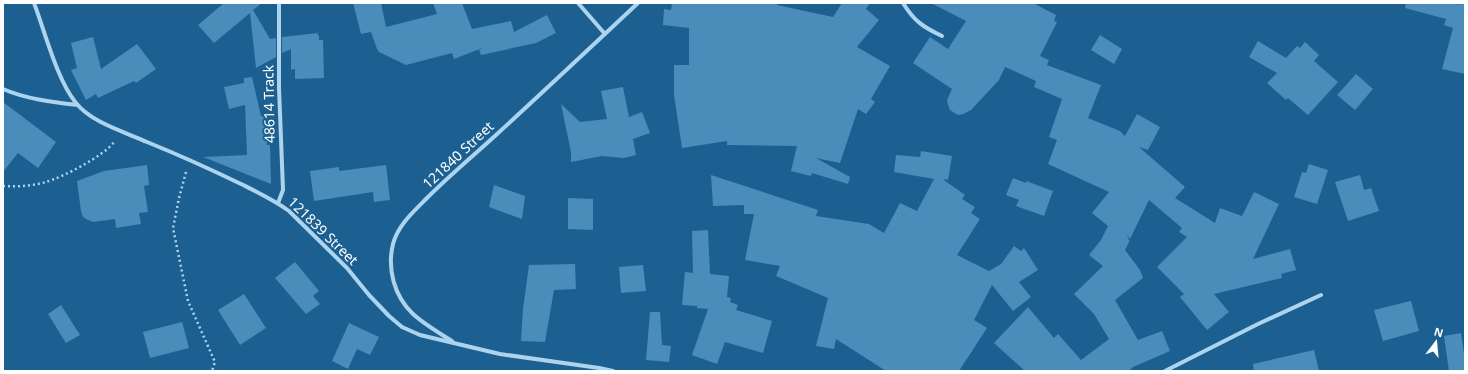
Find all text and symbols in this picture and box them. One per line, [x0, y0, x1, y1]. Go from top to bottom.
street label: 48614 Track [258, 64, 279, 143]
street label: 121840 Street [418, 117, 497, 193]
street label: 121839 Street [284, 192, 363, 269]
north arrow [1416, 322, 1456, 362]
text: N [1433, 323, 1445, 340]

